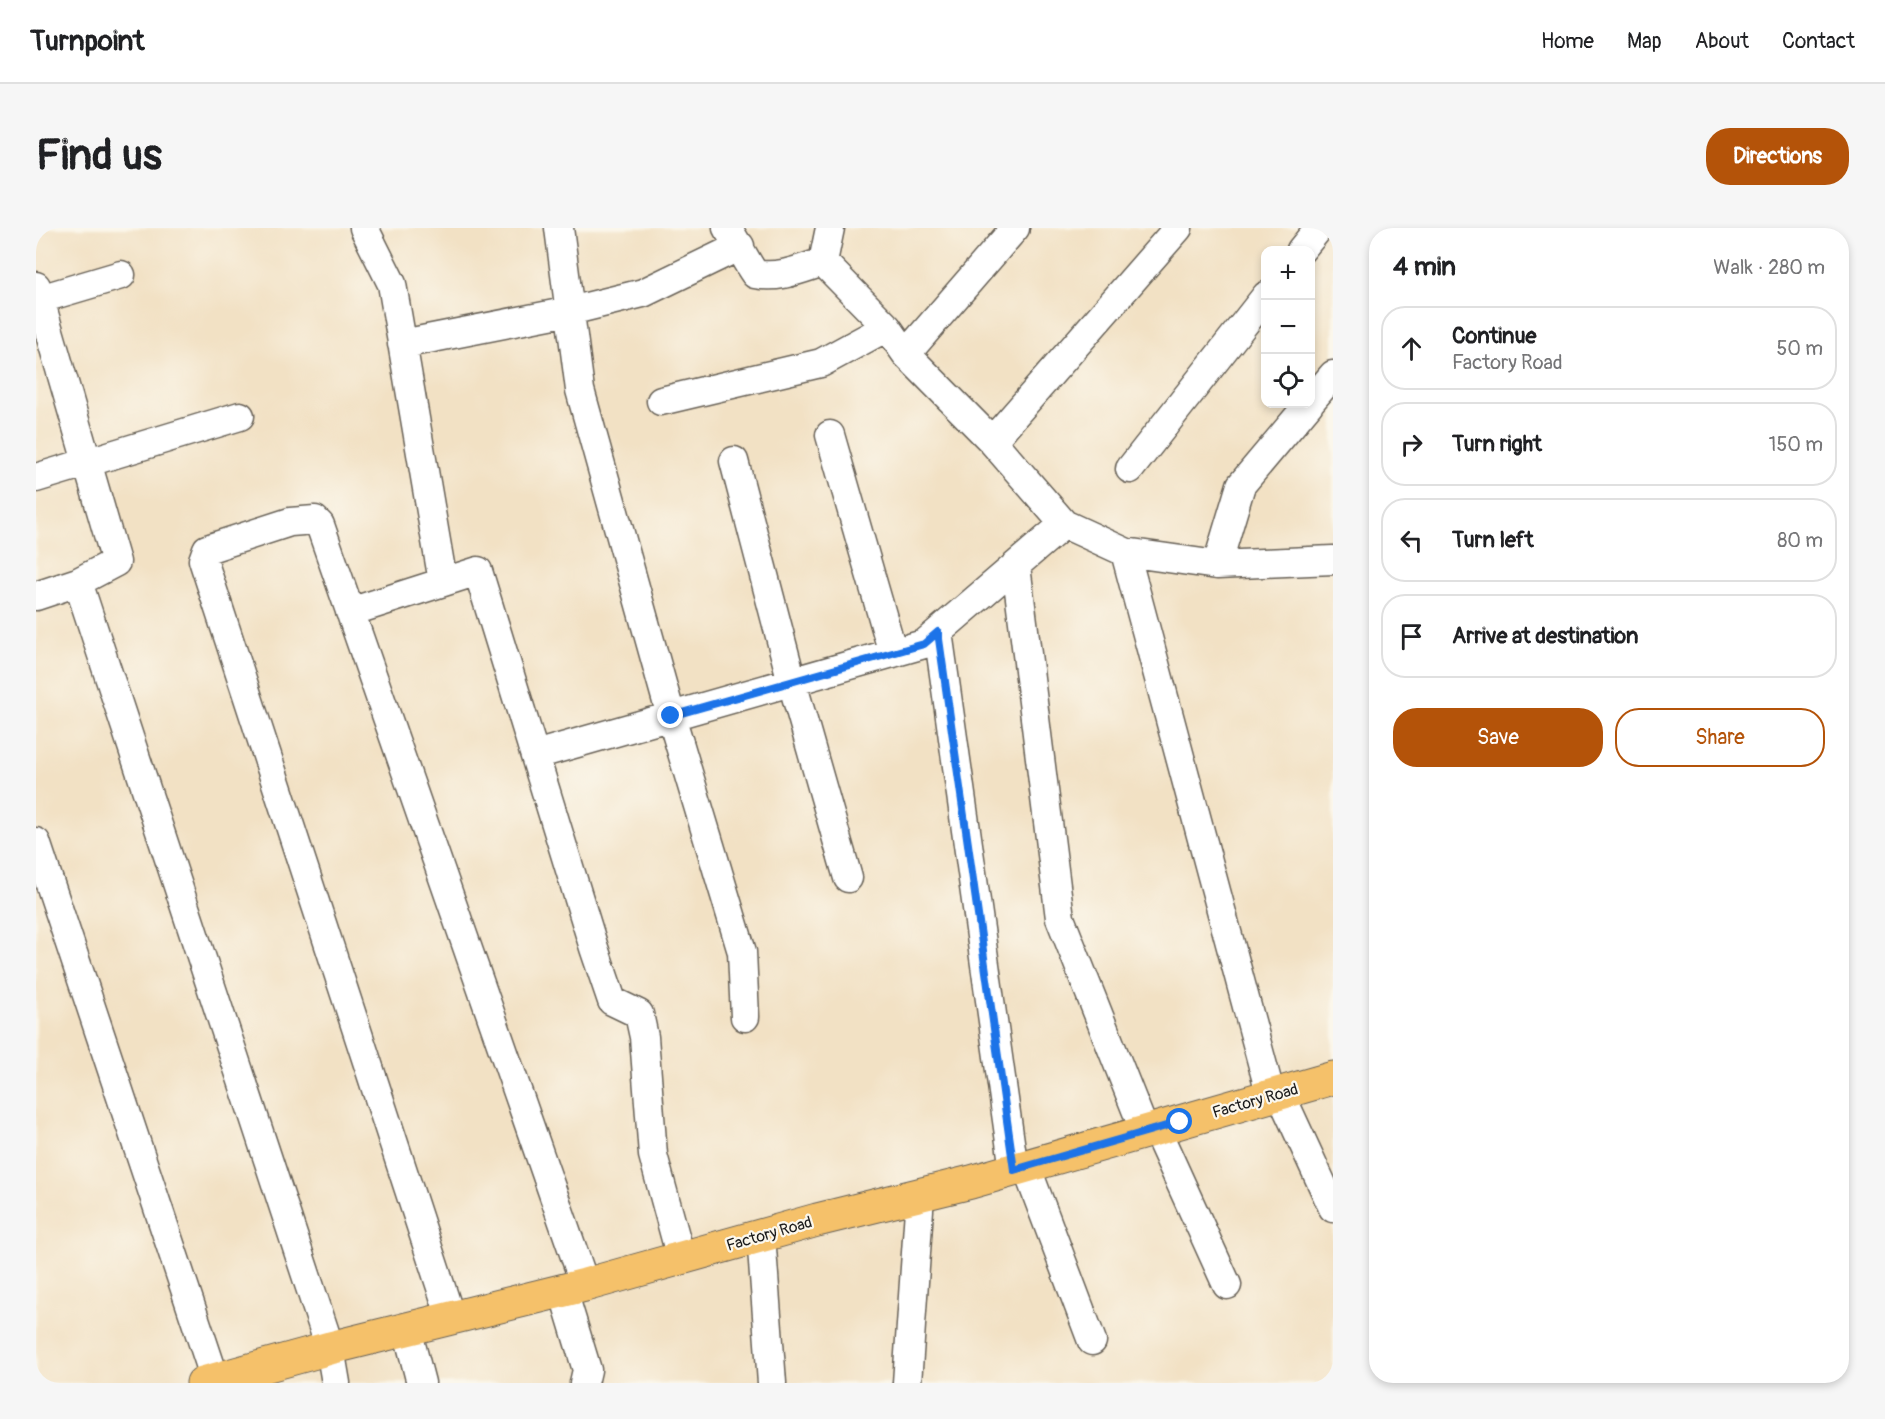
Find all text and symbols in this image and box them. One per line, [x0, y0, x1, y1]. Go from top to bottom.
text: Turnpoint [30, 24, 144, 59]
text: Home [1541, 28, 1594, 55]
text: Map [1627, 28, 1662, 55]
text: About [1695, 28, 1749, 55]
text: Contact [1782, 28, 1855, 55]
button: Directions [1706, 128, 1849, 185]
text: Find us [36, 130, 162, 182]
map controls [1261, 246, 1315, 408]
button: + [1261, 246, 1315, 300]
text: 4 min [1393, 251, 1456, 283]
text: Walk · 280 m [1713, 255, 1825, 280]
button: − [1261, 300, 1315, 354]
text: Continue [1452, 322, 1536, 350]
icon: ahead [1395, 332, 1428, 365]
text: 50 m [1776, 336, 1823, 361]
text: Factory Road [1452, 350, 1563, 375]
button: locate [1261, 354, 1315, 408]
icon: right [1395, 428, 1428, 461]
text: Turn right [1452, 430, 1542, 458]
text: 150 m [1769, 432, 1823, 457]
icon: left [1395, 524, 1428, 557]
text: Turn left [1452, 526, 1534, 554]
text: 80 m [1777, 528, 1823, 553]
icon: arrive [1395, 620, 1428, 653]
text: Arrive at destination [1452, 622, 1638, 650]
route end [657, 702, 683, 728]
button: Save [1393, 708, 1603, 767]
button: Share [1615, 708, 1825, 767]
street label: Factory Road [1210, 1079, 1301, 1123]
route start [1166, 1108, 1192, 1134]
street label: Factory Road [724, 1212, 815, 1256]

